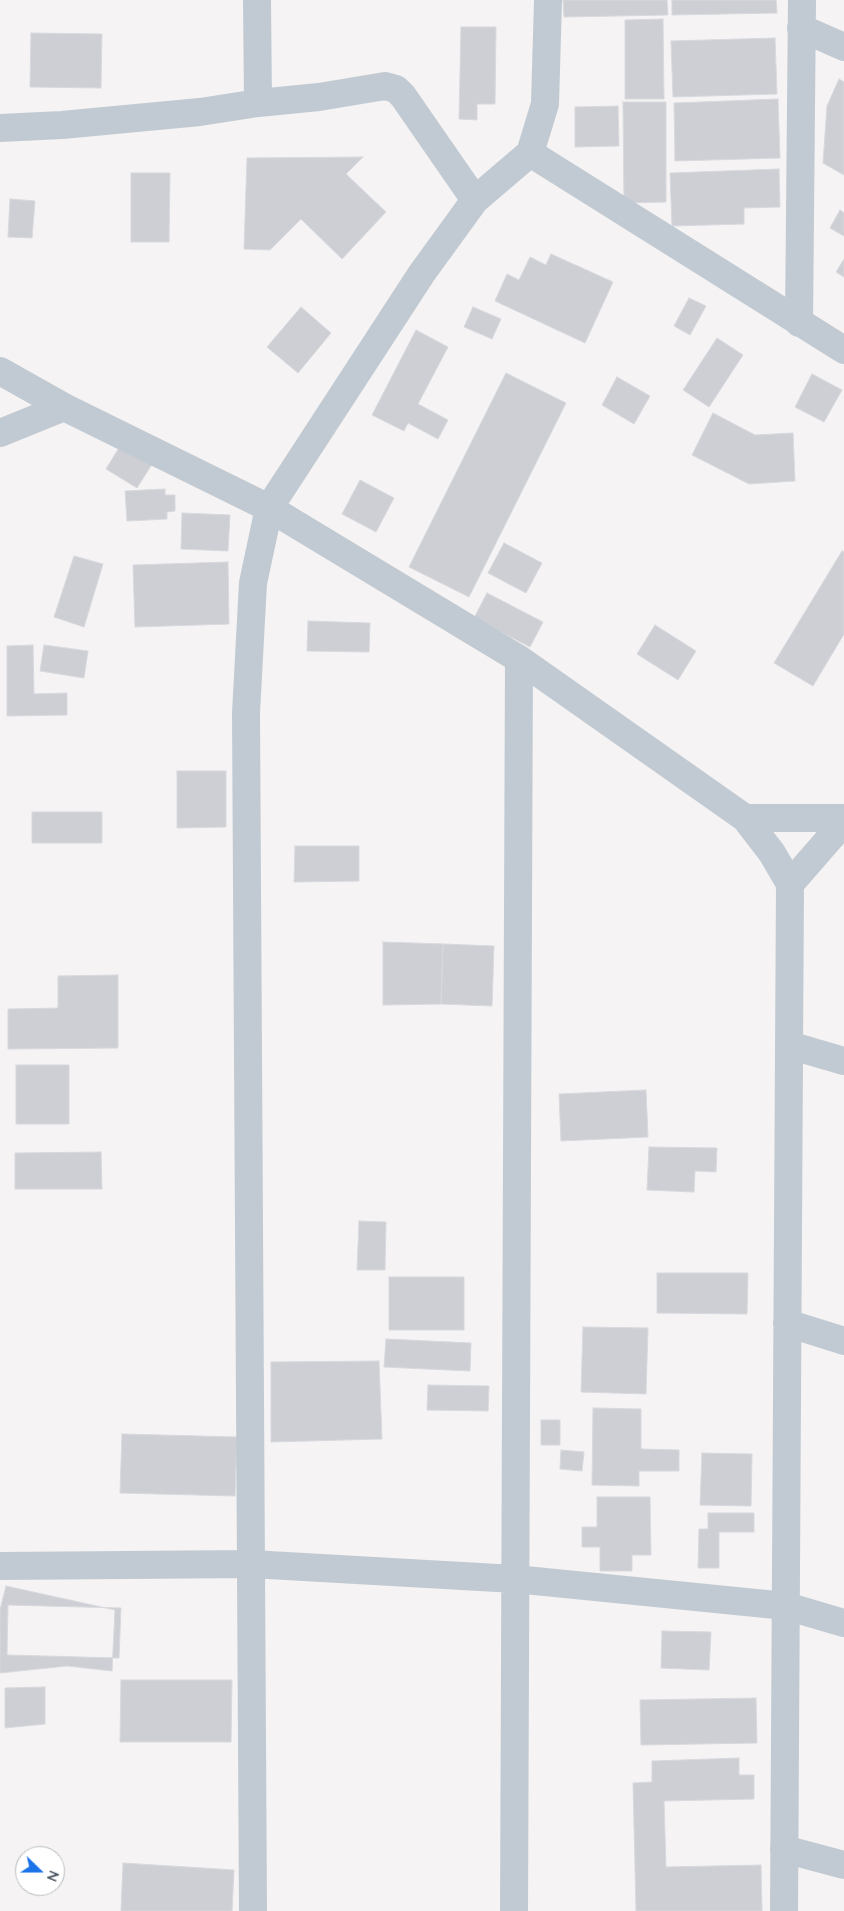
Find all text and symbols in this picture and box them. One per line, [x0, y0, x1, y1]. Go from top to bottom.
north arrow [15, 1846, 65, 1896]
text: N [43, 1868, 63, 1884]

